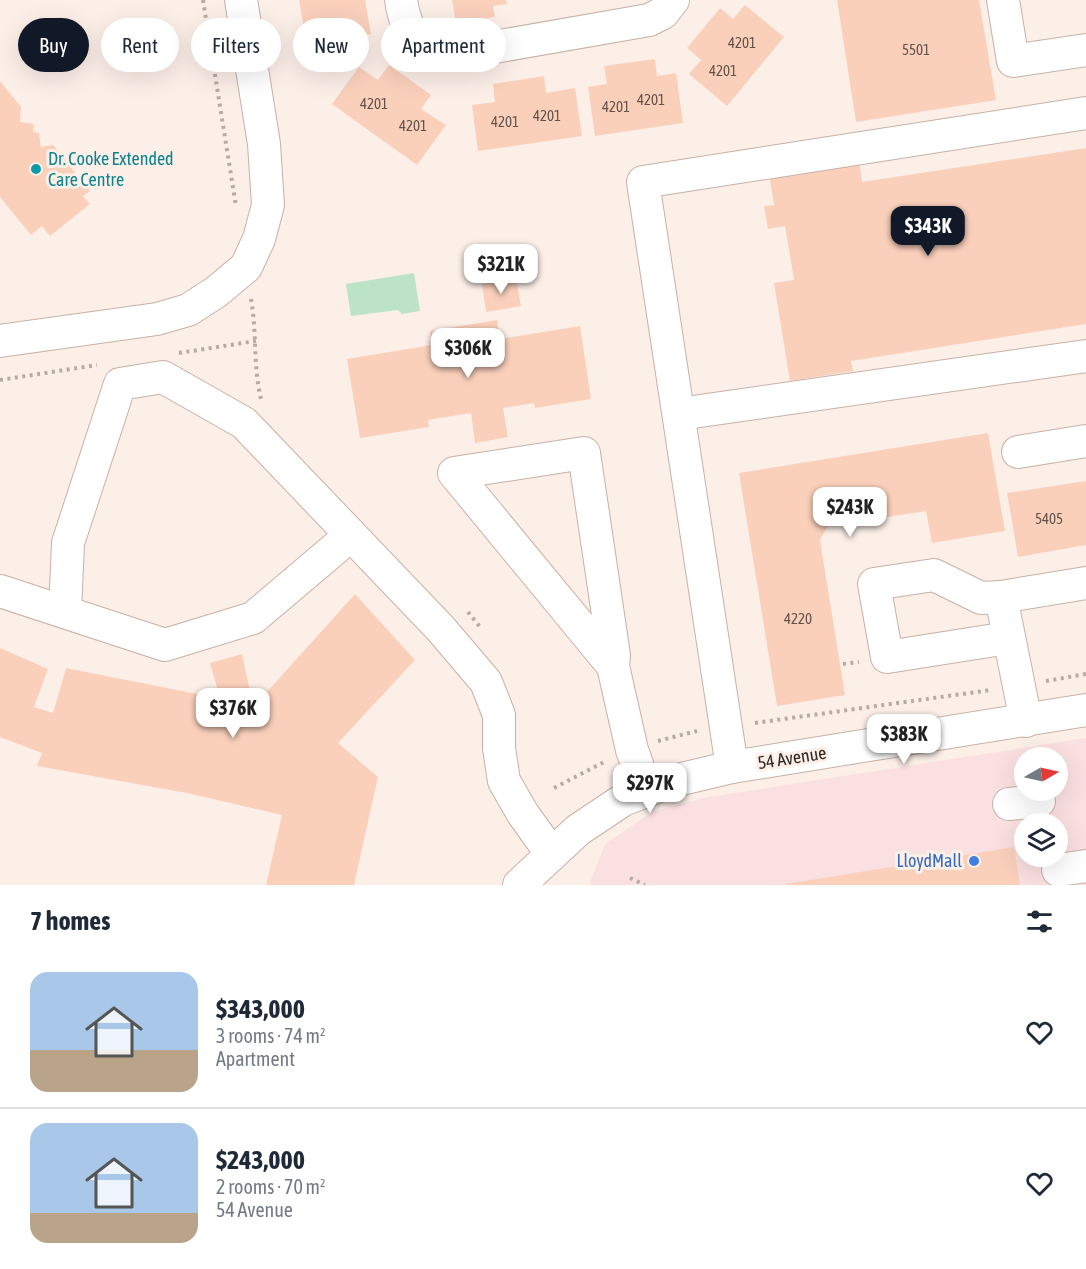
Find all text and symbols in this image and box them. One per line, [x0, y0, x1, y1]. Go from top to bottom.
chip: Buy [18, 18, 89, 72]
chip: Rent [101, 18, 179, 72]
chip: Filters [191, 18, 281, 72]
chip: New [293, 18, 369, 72]
chip: Apartment [381, 18, 506, 72]
house number: 4201 [728, 34, 756, 51]
house number: 5501 [902, 41, 930, 58]
house number: 4201 [709, 62, 737, 79]
house number: 4201 [637, 91, 665, 108]
house number: 4201 [360, 95, 388, 112]
house number: 4201 [602, 98, 630, 115]
house number: 4201 [533, 107, 561, 124]
house number: 4201 [491, 113, 519, 130]
house number: 4201 [399, 117, 427, 134]
place label: Dr. Cooke Extended Care Centre [48, 148, 174, 190]
marker: Dr. Cooke Extended Care Centre [29, 162, 43, 176]
pin: $343K [886, 206, 970, 257]
text: $343K [905, 214, 951, 237]
pin: $321K [459, 244, 543, 295]
text: $321K [478, 252, 524, 275]
pin: $306K [426, 328, 510, 379]
text: $306K [445, 336, 491, 359]
pin: $243K [808, 487, 892, 538]
text: $243K [827, 495, 873, 518]
house number: 5405 [1035, 510, 1063, 527]
house number: 4220 [784, 610, 812, 627]
pin: $376K [191, 688, 275, 739]
text: $376K [210, 696, 256, 719]
pin: $383K [862, 714, 946, 765]
text: $383K [881, 722, 927, 745]
street label: 54 Avenue [756, 742, 828, 773]
north arrow [1014, 747, 1068, 801]
map controls [1014, 747, 1068, 867]
pin: $297K [608, 763, 692, 814]
text: $297K [627, 771, 673, 794]
button: layers [1014, 813, 1068, 867]
place label: LloydMall [896, 850, 962, 871]
marker: LloydMall [967, 854, 981, 868]
icon: filters [1023, 905, 1056, 938]
text: 7 homes [30, 906, 110, 936]
text: $343,000 [216, 994, 305, 1024]
icon: home [78, 996, 150, 1068]
icon: heart [1023, 1016, 1056, 1049]
text: 3 rooms · 74 m² [216, 1024, 326, 1047]
text: Apartment [216, 1047, 295, 1070]
text: $243,000 [216, 1145, 305, 1175]
icon: home [78, 1147, 150, 1219]
icon: heart [1023, 1167, 1056, 1200]
text: 2 rooms · 70 m² [216, 1175, 326, 1198]
text: 54 Avenue [216, 1198, 293, 1221]

